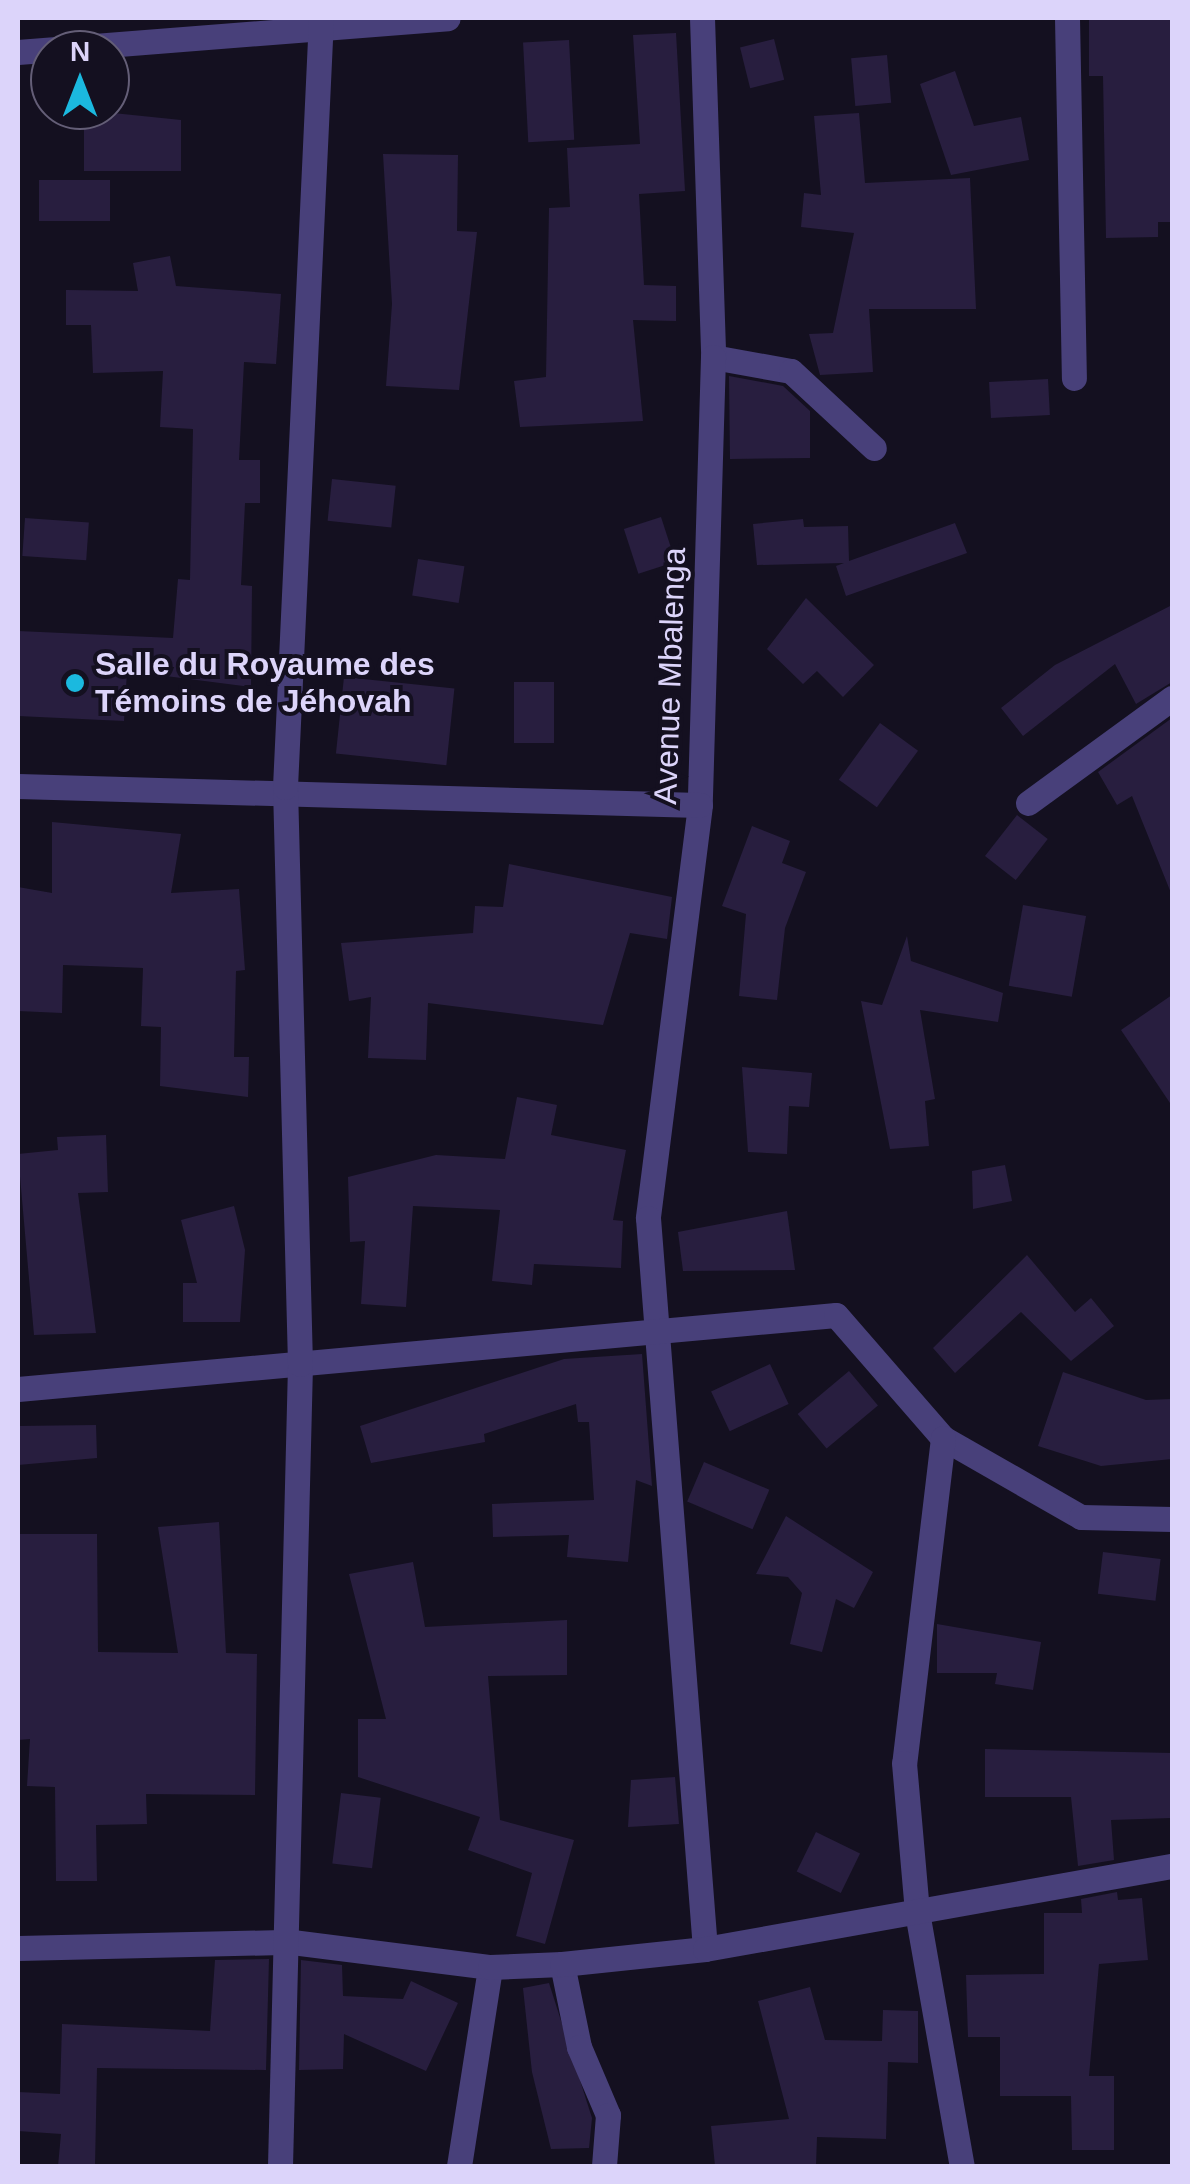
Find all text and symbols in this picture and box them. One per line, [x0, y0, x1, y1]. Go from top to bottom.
north arrow [30, 30, 130, 130]
text: N [70, 36, 90, 67]
street label: Avenue Mbalenga [646, 547, 694, 805]
place label: Salle du Royaume des Témoins de Jéhovah [95, 646, 435, 721]
marker: Salle du Royaume des Témoins de Jéhovah [64, 672, 86, 694]

